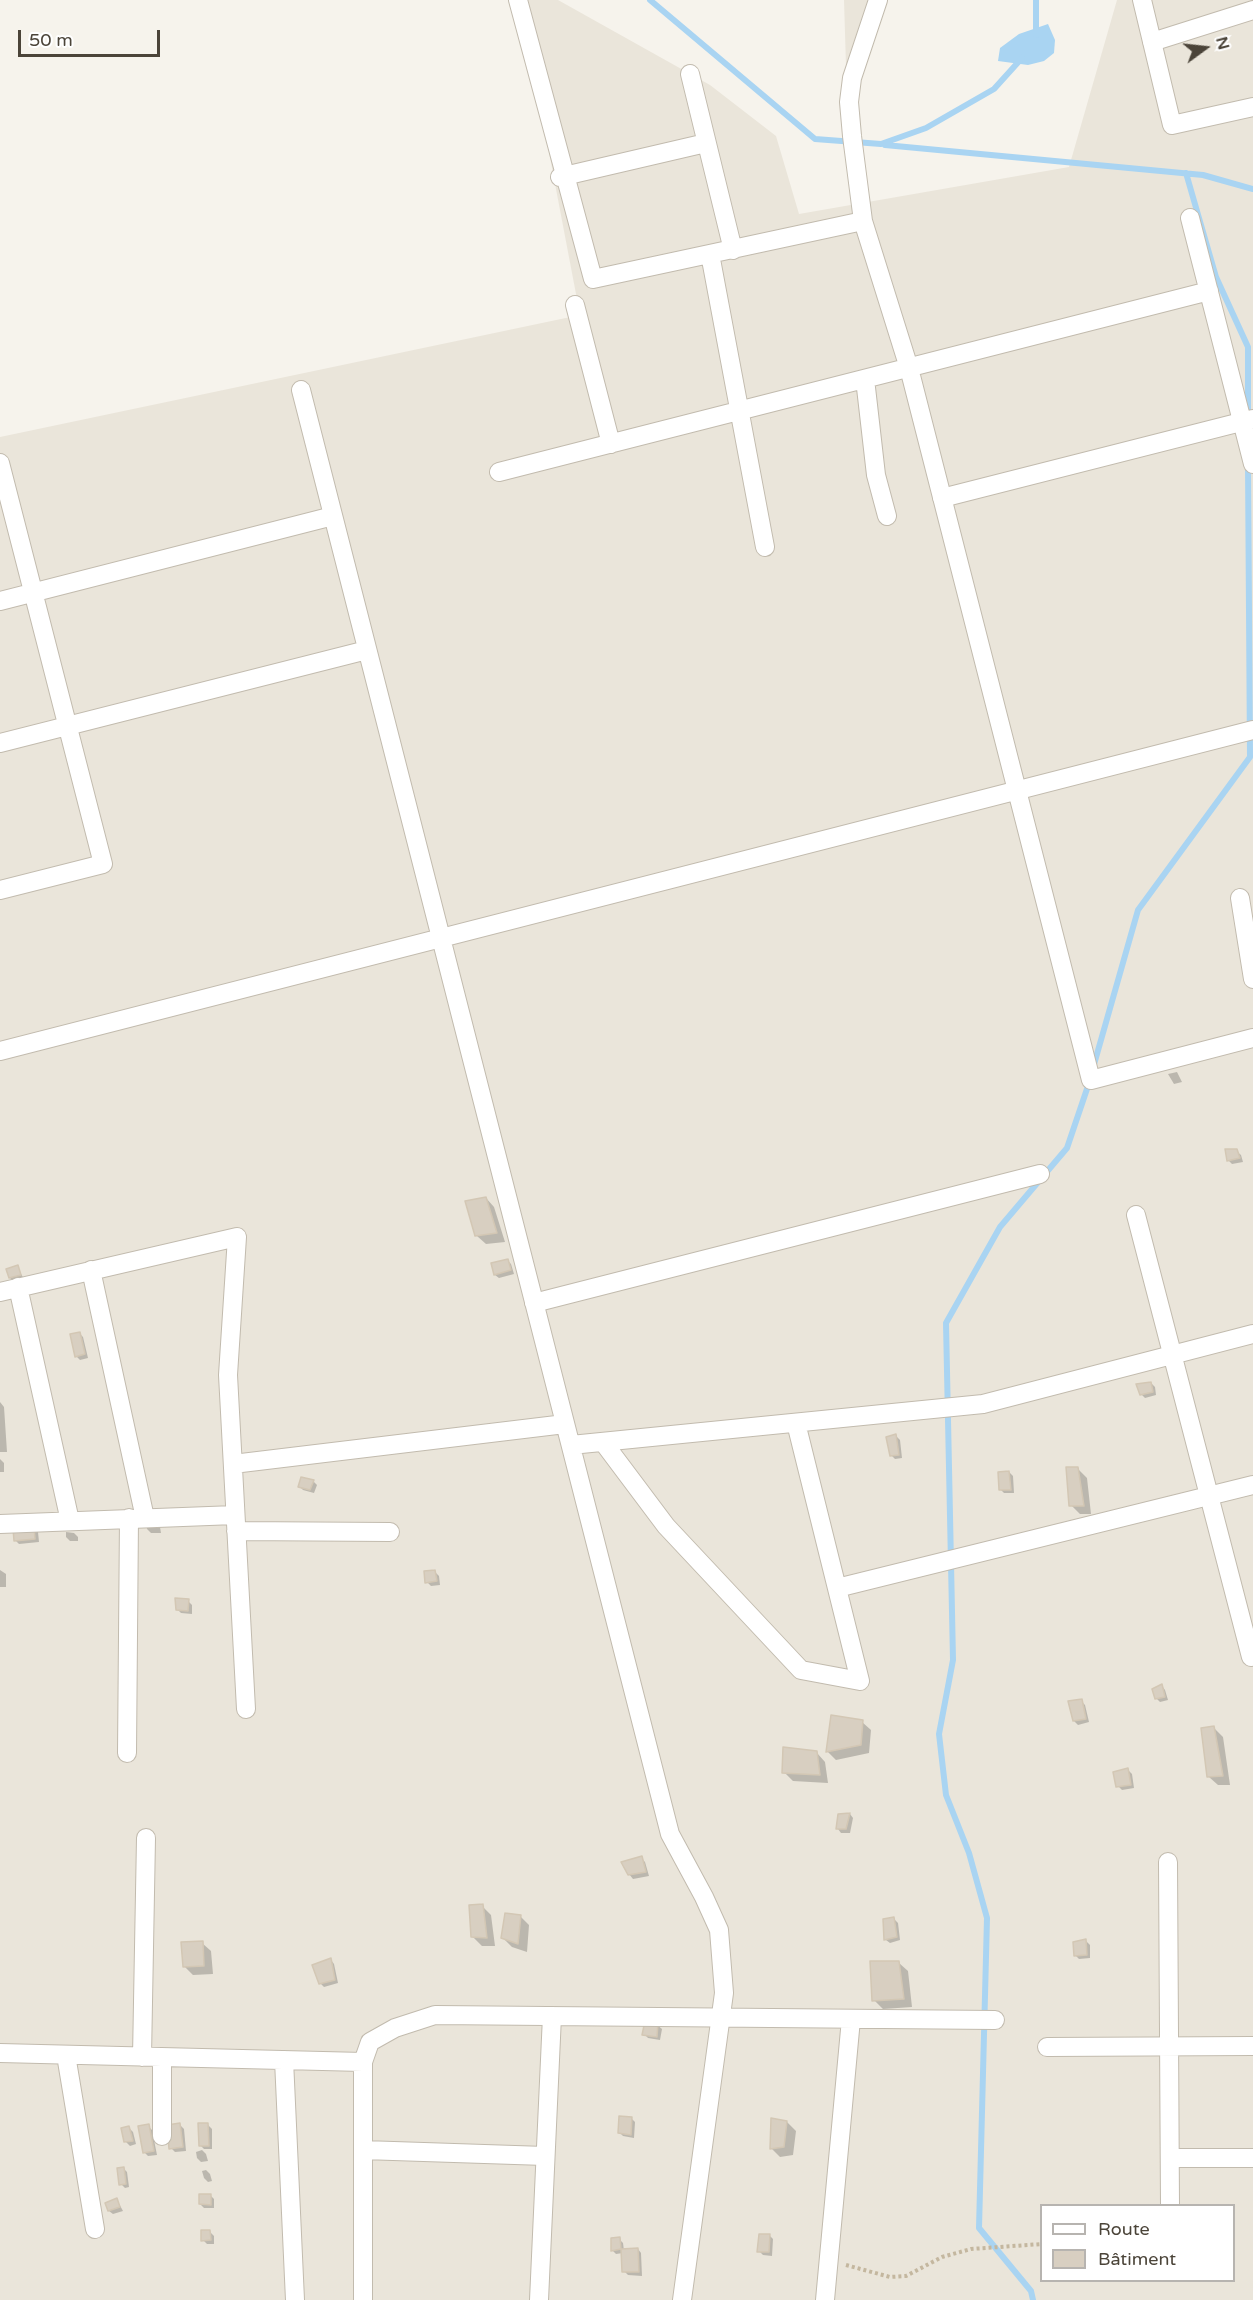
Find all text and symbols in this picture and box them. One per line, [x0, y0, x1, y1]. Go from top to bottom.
scale bar [21, 18, 164, 56]
north arrow [1175, 18, 1235, 78]
text: 50 m [29, 29, 73, 51]
text: N [1211, 35, 1234, 52]
legend [1040, 2204, 1235, 2282]
text: Route [1098, 2218, 1150, 2240]
text: Bâtiment [1098, 2248, 1176, 2270]

